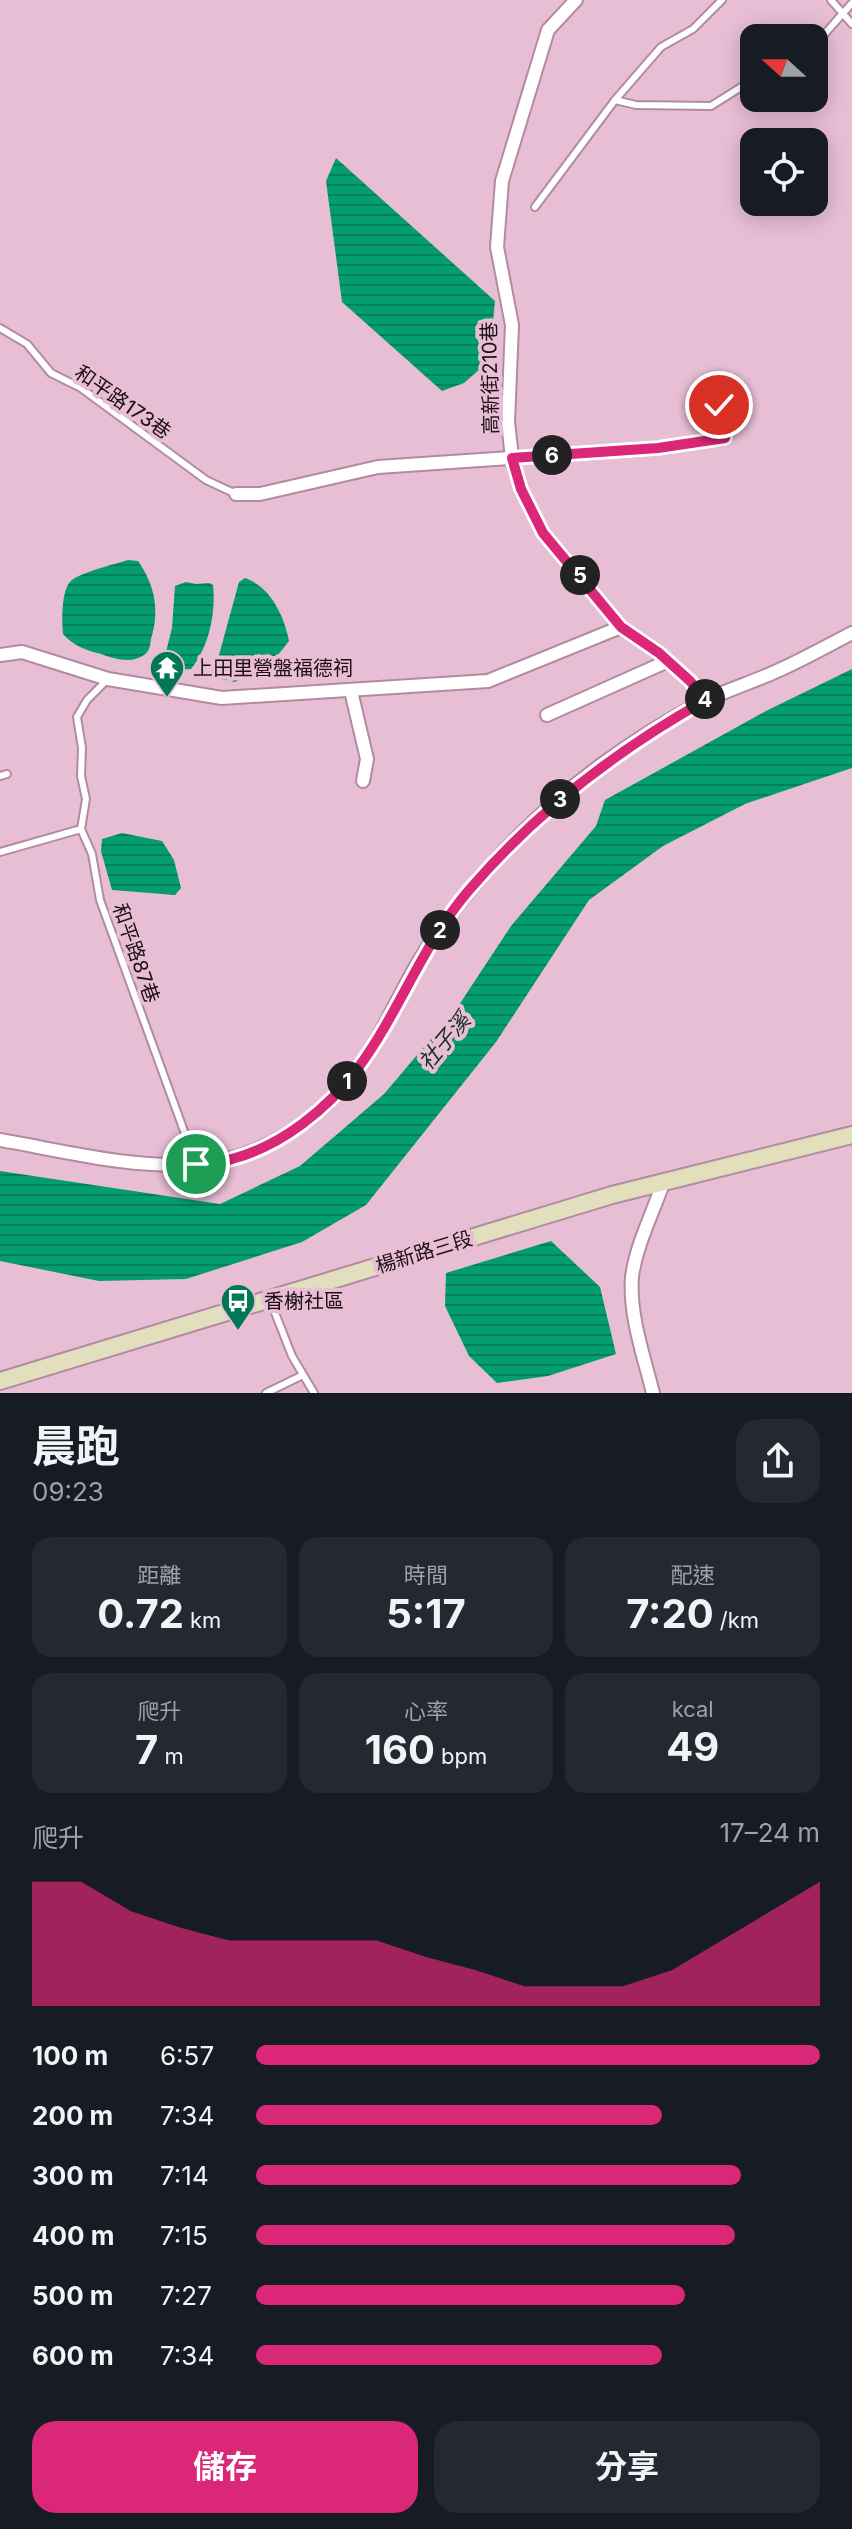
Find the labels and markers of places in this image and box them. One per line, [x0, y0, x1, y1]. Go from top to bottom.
pin [685, 371, 753, 439]
pin: 6 [532, 435, 572, 475]
pin: 5 [560, 555, 600, 595]
temple icon: 上田里營盤福德祠 [148, 649, 186, 699]
place label: 上田里營盤福德祠 [193, 656, 353, 680]
pin: 4 [685, 679, 725, 719]
pin: 3 [540, 779, 580, 819]
pin: 2 [420, 910, 460, 950]
pin: 1 [327, 1061, 367, 1101]
pin [162, 1130, 230, 1198]
bus stop icon: 香榭社區 [219, 1282, 257, 1332]
place label: 香榭社區 [264, 1289, 344, 1313]

